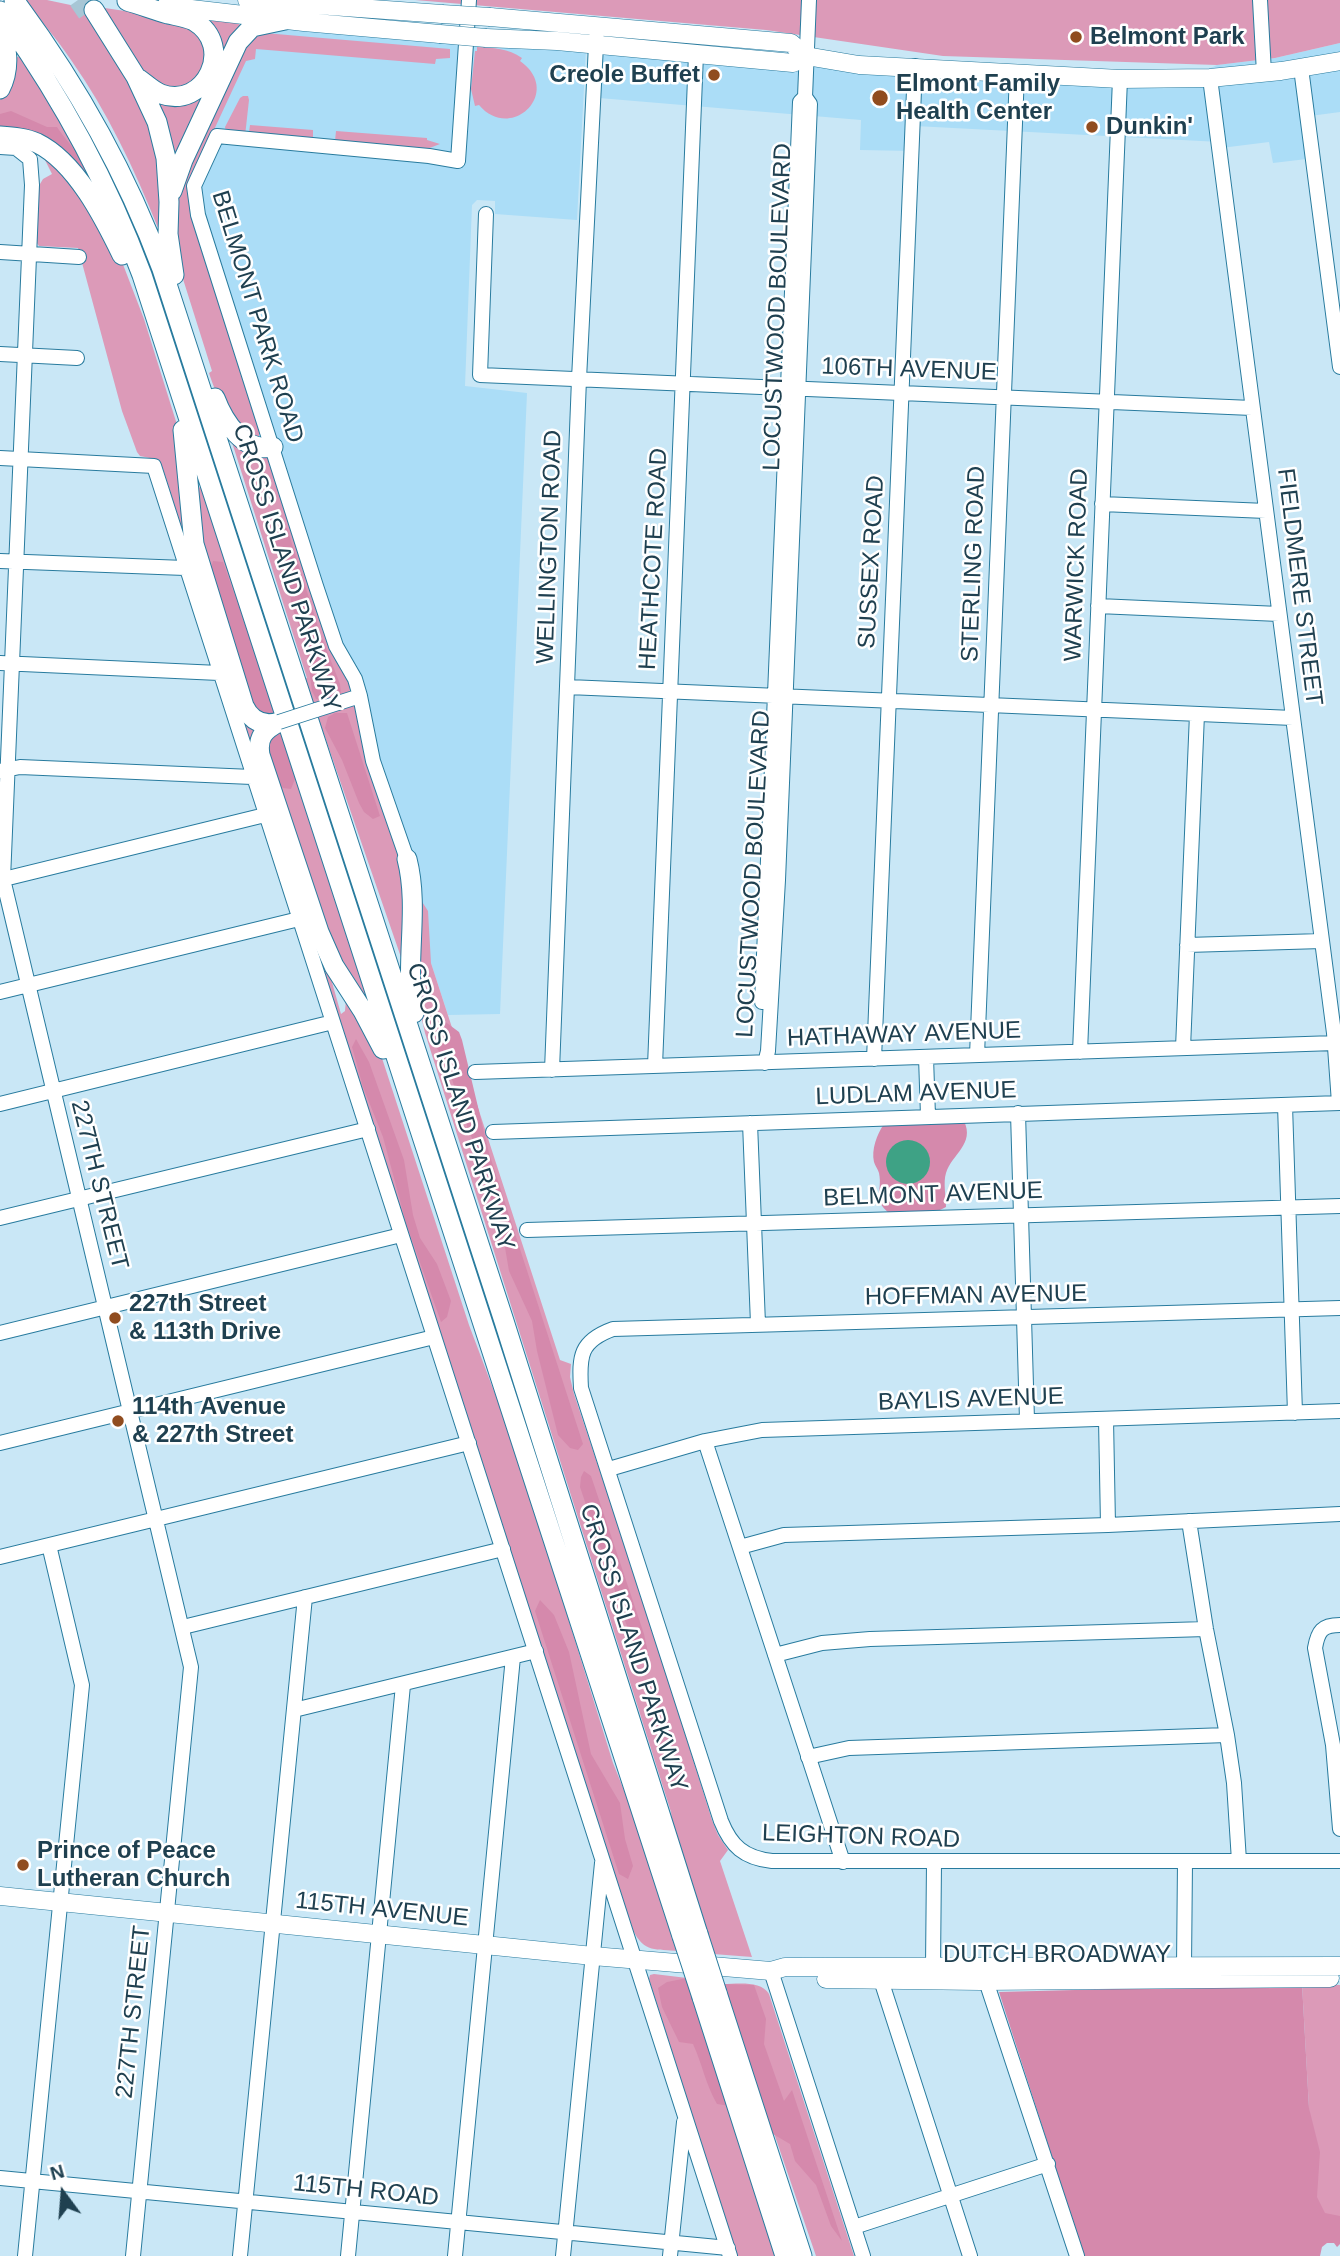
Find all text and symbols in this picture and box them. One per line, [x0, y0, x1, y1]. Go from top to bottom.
place label: Belmont Park [1090, 23, 1245, 51]
marker: Belmont Park [1068, 29, 1084, 45]
place label: Creole Buffet [549, 61, 700, 89]
marker: Creole Buffet [706, 67, 722, 83]
place label: Elmont Family Health Center [896, 70, 1060, 126]
marker: Elmont Family Health Center [870, 88, 890, 108]
place label: Dunkin' [1106, 113, 1193, 141]
marker: Dunkin' [1084, 119, 1100, 135]
street label: LOCUSTWOOD BOULEVARD [758, 143, 798, 471]
street label: BELMONT PARK ROAD [205, 187, 309, 447]
street label: 106TH AVENUE [821, 353, 997, 387]
street label: CROSS ISLAND PARKWAY [226, 420, 346, 716]
street label: WELLINGTON ROAD [532, 429, 568, 665]
street label: HEATHCOTE ROAD [634, 447, 674, 671]
street label: STERLING ROAD [956, 466, 992, 662]
street label: FIELDMERE STREET [1270, 467, 1328, 707]
street label: WARWICK ROAD [1059, 468, 1095, 662]
street label: SUSSEX ROAD [853, 475, 891, 649]
street label: LOCUSTWOOD BOULEVARD [731, 710, 777, 1038]
street label: CROSS ISLAND PARKWAY [400, 959, 520, 1255]
street label: HATHAWAY AVENUE [786, 1017, 1022, 1053]
street label: LUDLAM AVENUE [815, 1076, 1017, 1112]
street label: 227TH STREET [64, 1097, 134, 1273]
street label: BELMONT AVENUE [823, 1177, 1043, 1213]
street label: HOFFMAN AVENUE [865, 1280, 1087, 1312]
place label: 227th Street & 113th Drive [129, 1290, 281, 1346]
marker: 227th Street & 113th Drive [107, 1310, 123, 1326]
street label: BAYLIS AVENUE [878, 1382, 1064, 1418]
place label: 114th Avenue & 227th Street [132, 1393, 293, 1449]
marker: 114th Avenue & 227th Street [110, 1413, 126, 1429]
street label: CROSS ISLAND PARKWAY [573, 1500, 693, 1796]
street label: LEIGHTON ROAD [761, 1819, 961, 1855]
place label: Prince of Peace Lutheran Church [37, 1837, 230, 1893]
marker: Prince of Peace Lutheran Church [15, 1857, 31, 1873]
street label: 115TH AVENUE [294, 1887, 470, 1933]
street label: 227TH STREET [111, 1924, 157, 2100]
street label: DUTCH BROADWAY [943, 1941, 1171, 1969]
north arrow [28, 2158, 98, 2228]
text: N [48, 2160, 67, 2184]
street label: 115TH ROAD [292, 2169, 440, 2213]

